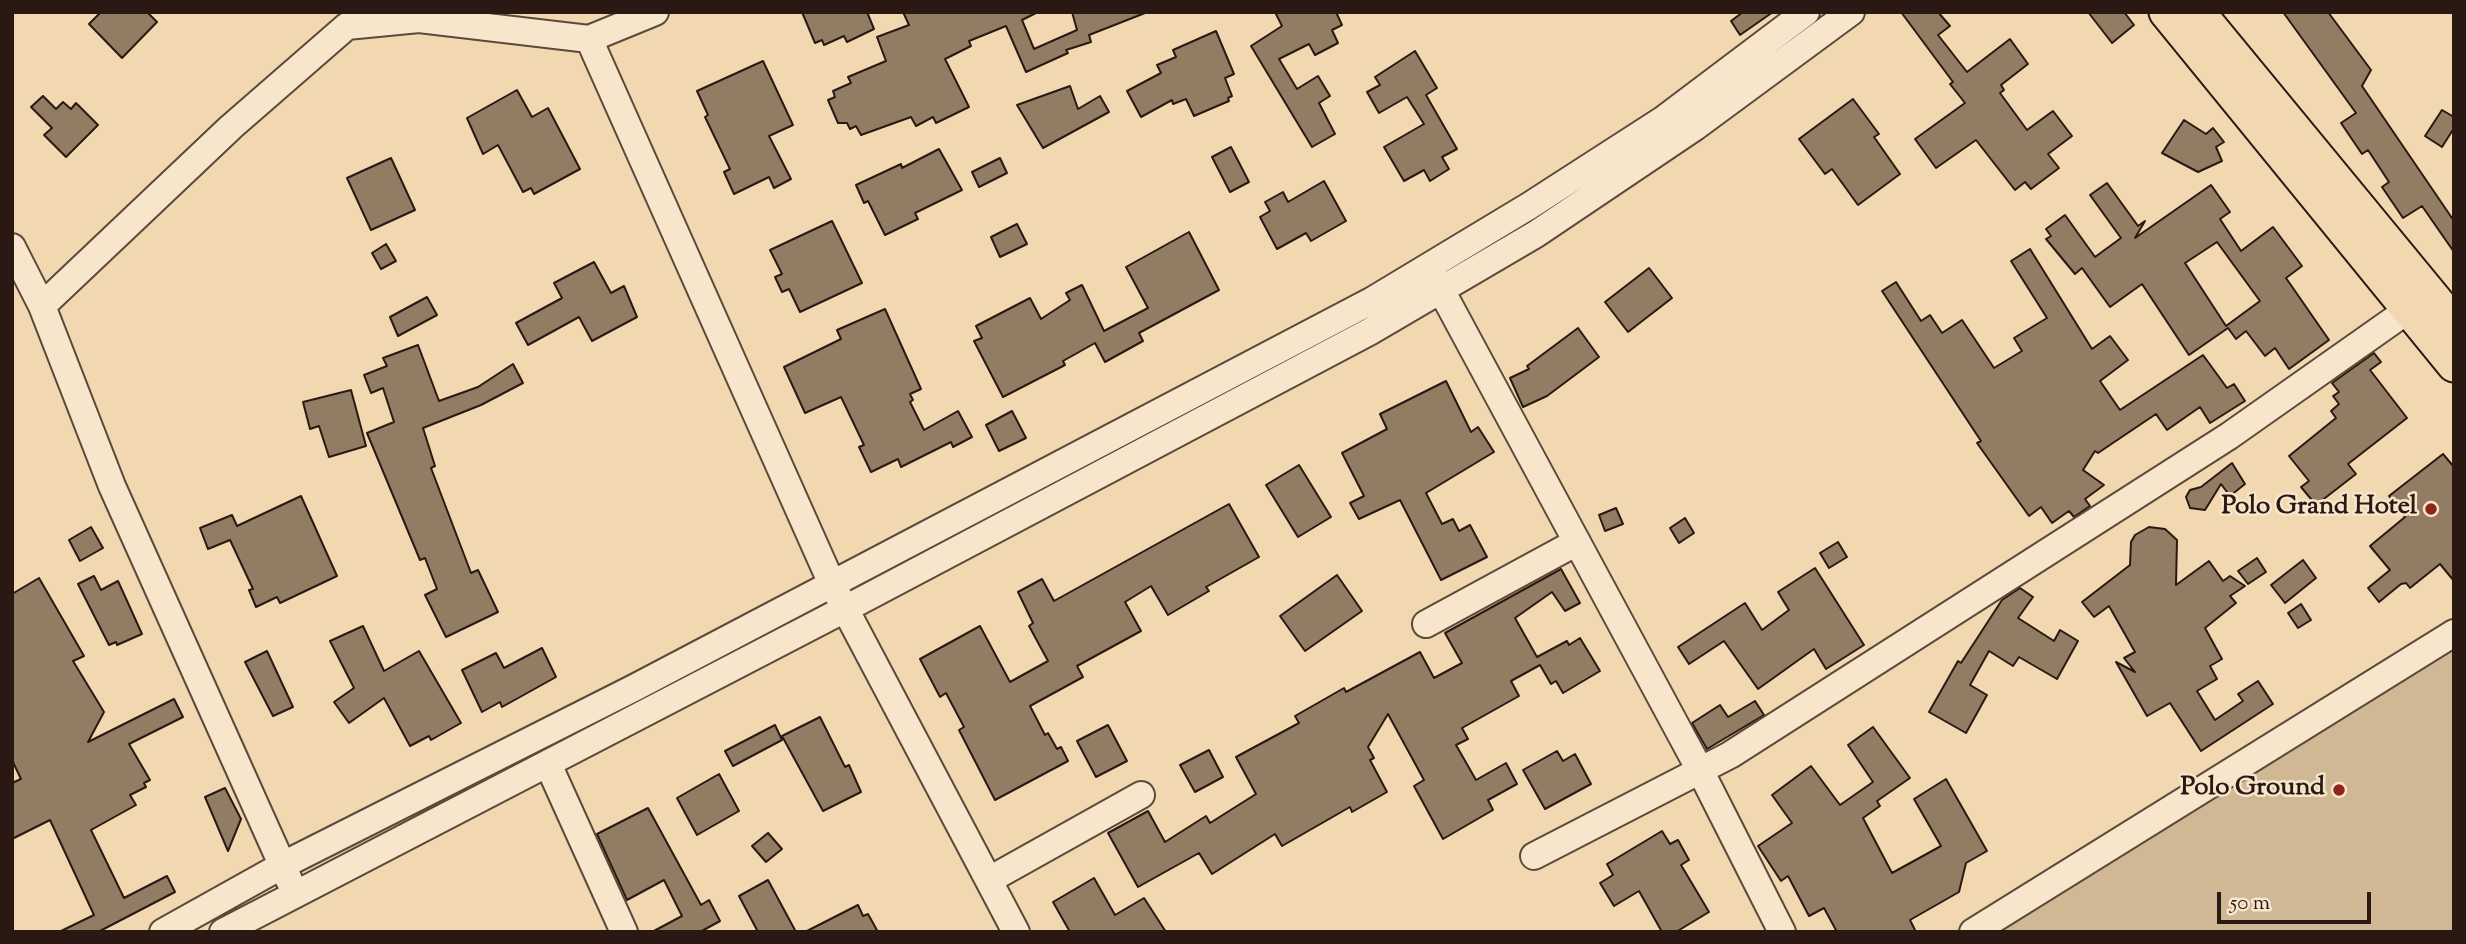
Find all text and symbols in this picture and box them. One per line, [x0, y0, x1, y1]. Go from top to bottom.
place label: Polo Grand Hotel [2221, 493, 2417, 525]
marker: Polo Grand Hotel [2423, 501, 2439, 517]
place label: Polo Ground [2181, 774, 2325, 806]
marker: Polo Ground [2331, 782, 2347, 798]
scale bar [2221, 878, 2375, 922]
text: 50 m [2230, 889, 2270, 919]

